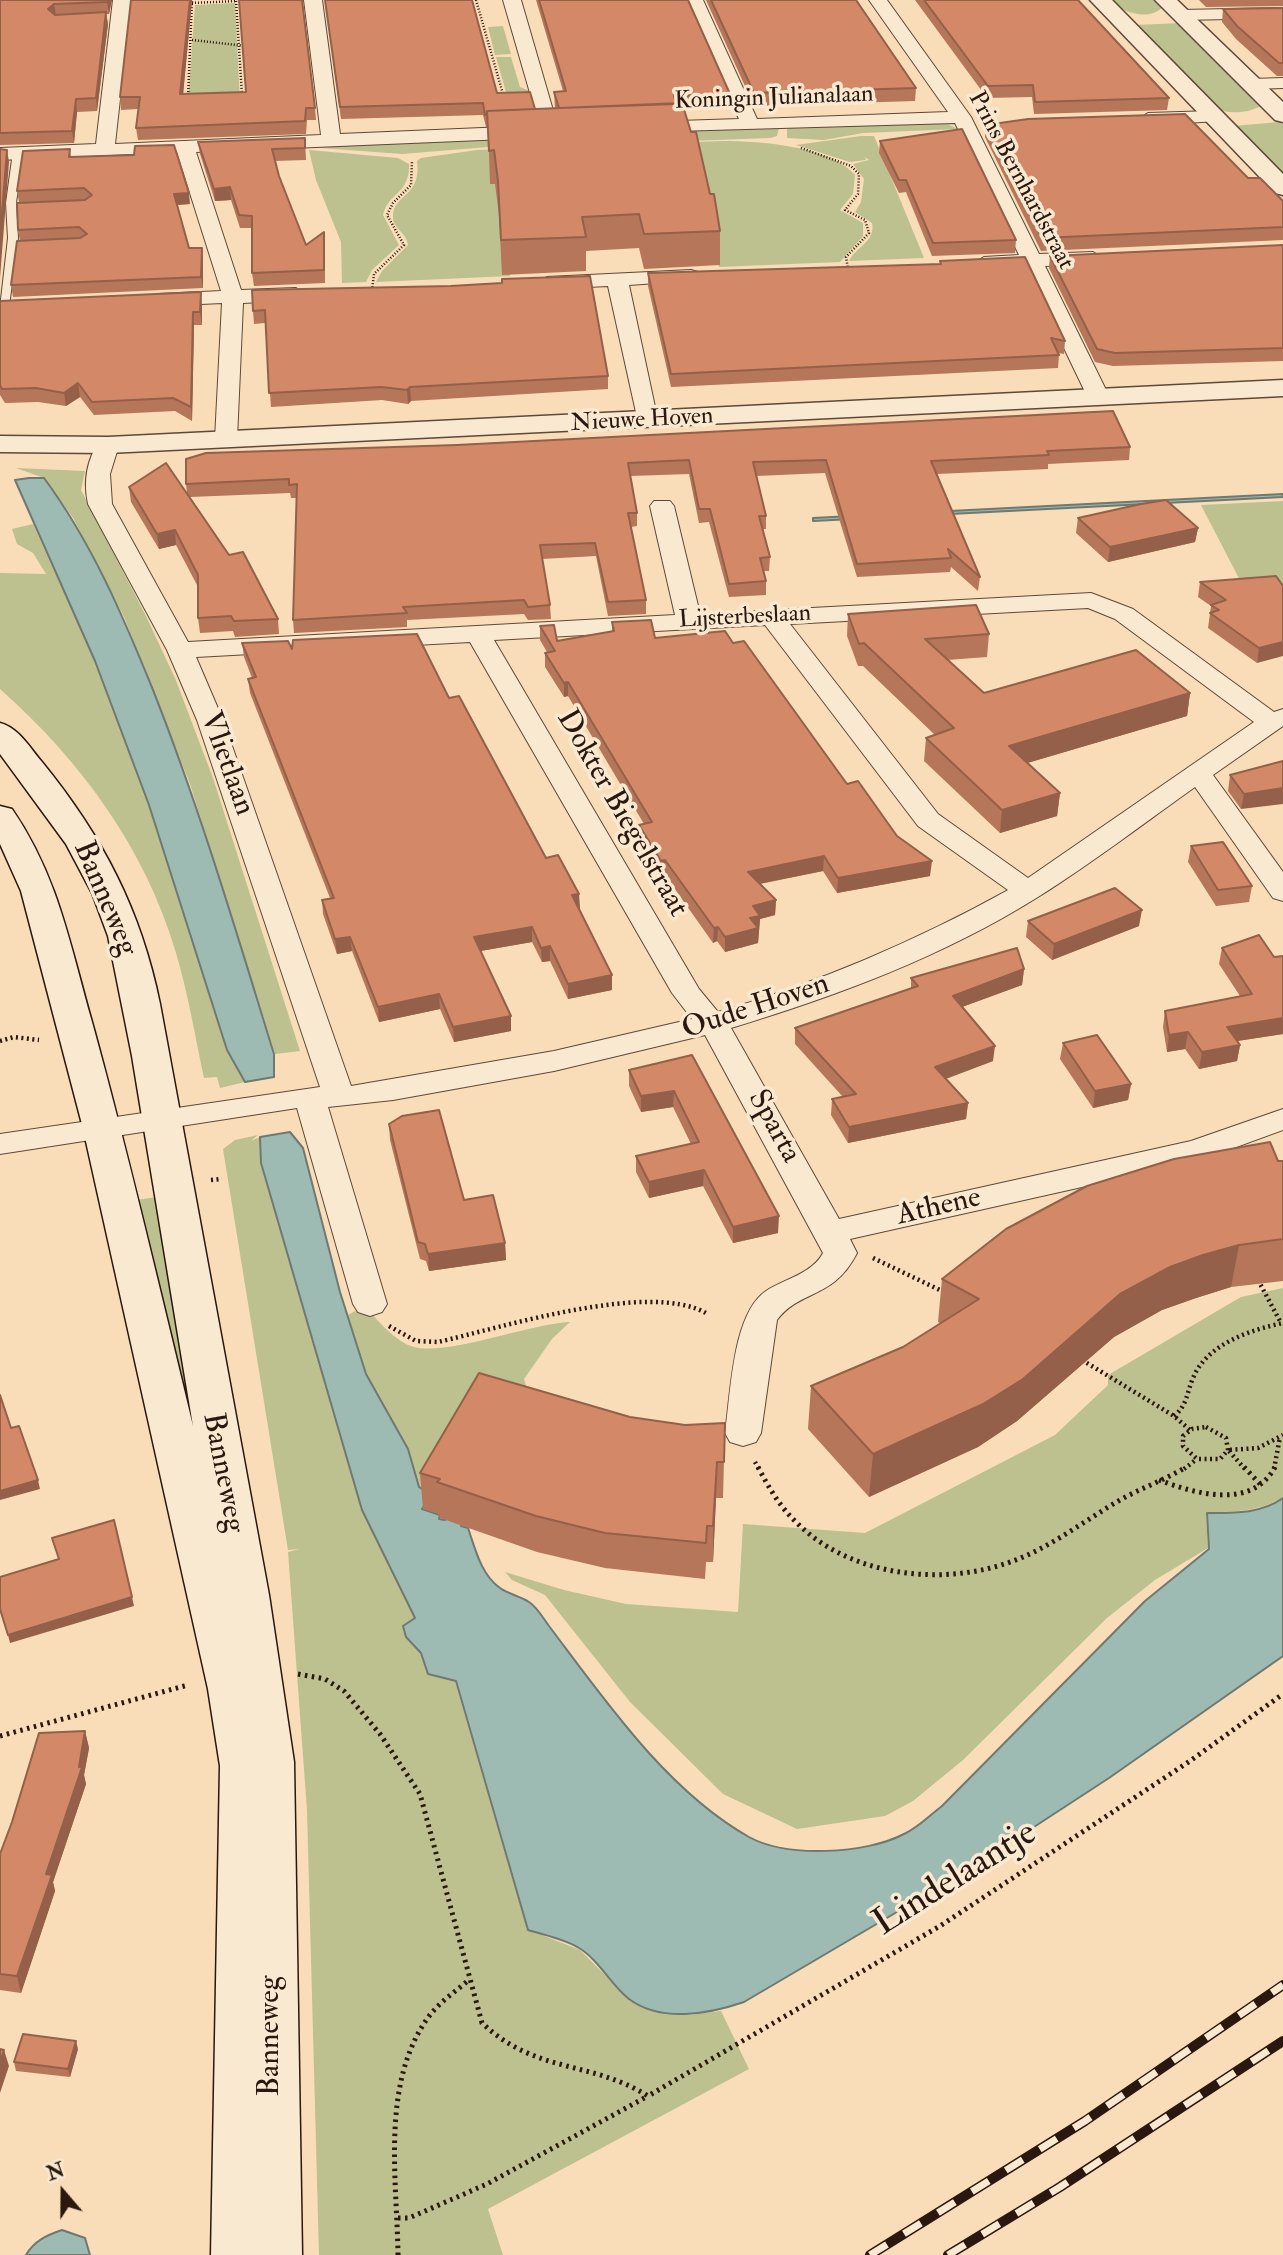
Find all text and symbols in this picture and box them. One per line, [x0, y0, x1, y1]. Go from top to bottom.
street label: Koningin Julianalaan [674, 81, 874, 117]
street label: Prins Bernhardstraat [961, 87, 1079, 275]
street label: Nieuwe Hoven [570, 403, 714, 439]
street label: Lijsterbeslaan [678, 600, 812, 636]
street label: Dokter Biegelstraat [547, 704, 695, 924]
street label: Vlietlaan [191, 707, 261, 821]
street label: Banneweg [64, 836, 144, 962]
street label: Oude Hoven [678, 967, 834, 1049]
street label: Sparta [738, 1084, 808, 1170]
street label: Athene [894, 1181, 984, 1235]
street label: Banneweg [193, 1410, 251, 1536]
street label: Lindelaantje [866, 1812, 1046, 1948]
street label: Banneweg [254, 1975, 290, 2097]
north arrow [28, 2157, 98, 2227]
text: N [44, 2158, 68, 2186]

